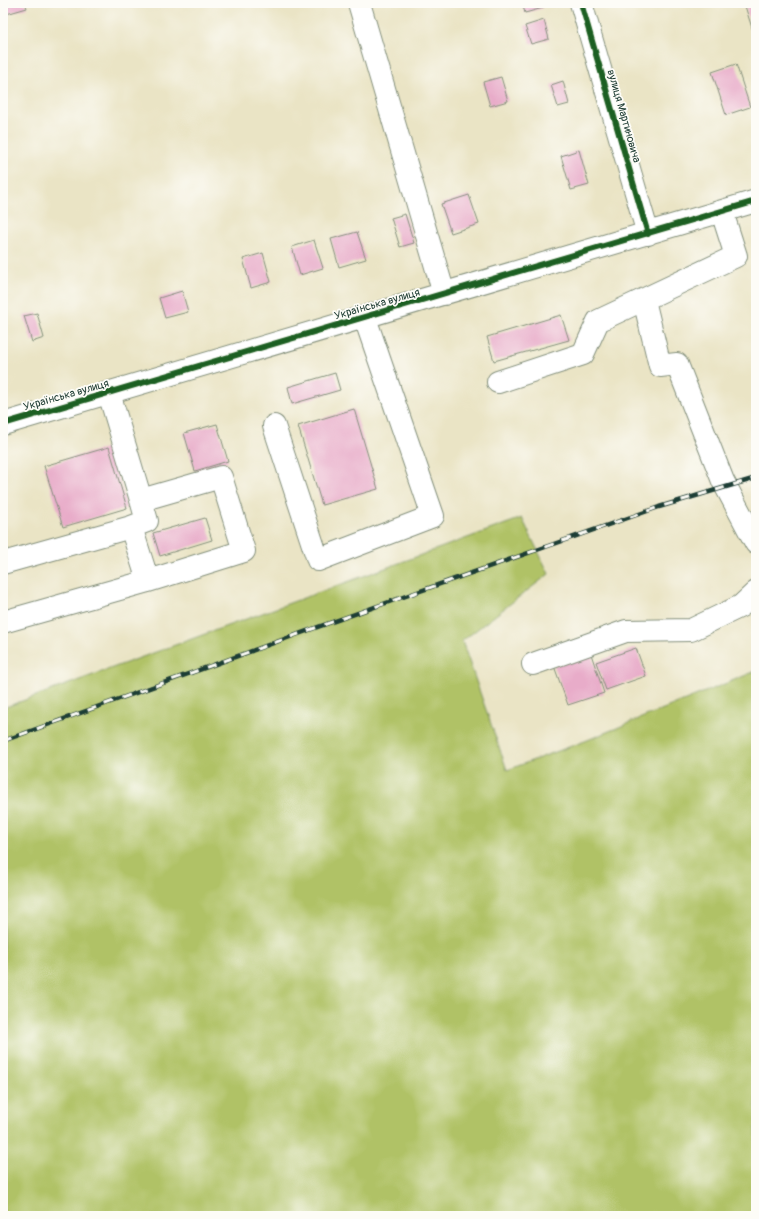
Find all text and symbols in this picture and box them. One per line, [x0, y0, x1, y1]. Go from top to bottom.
street label: вулиця Мартиновича [604, 68, 644, 164]
street label: Українська вулиця [333, 286, 421, 322]
street label: Українська вулиця [22, 377, 110, 413]

